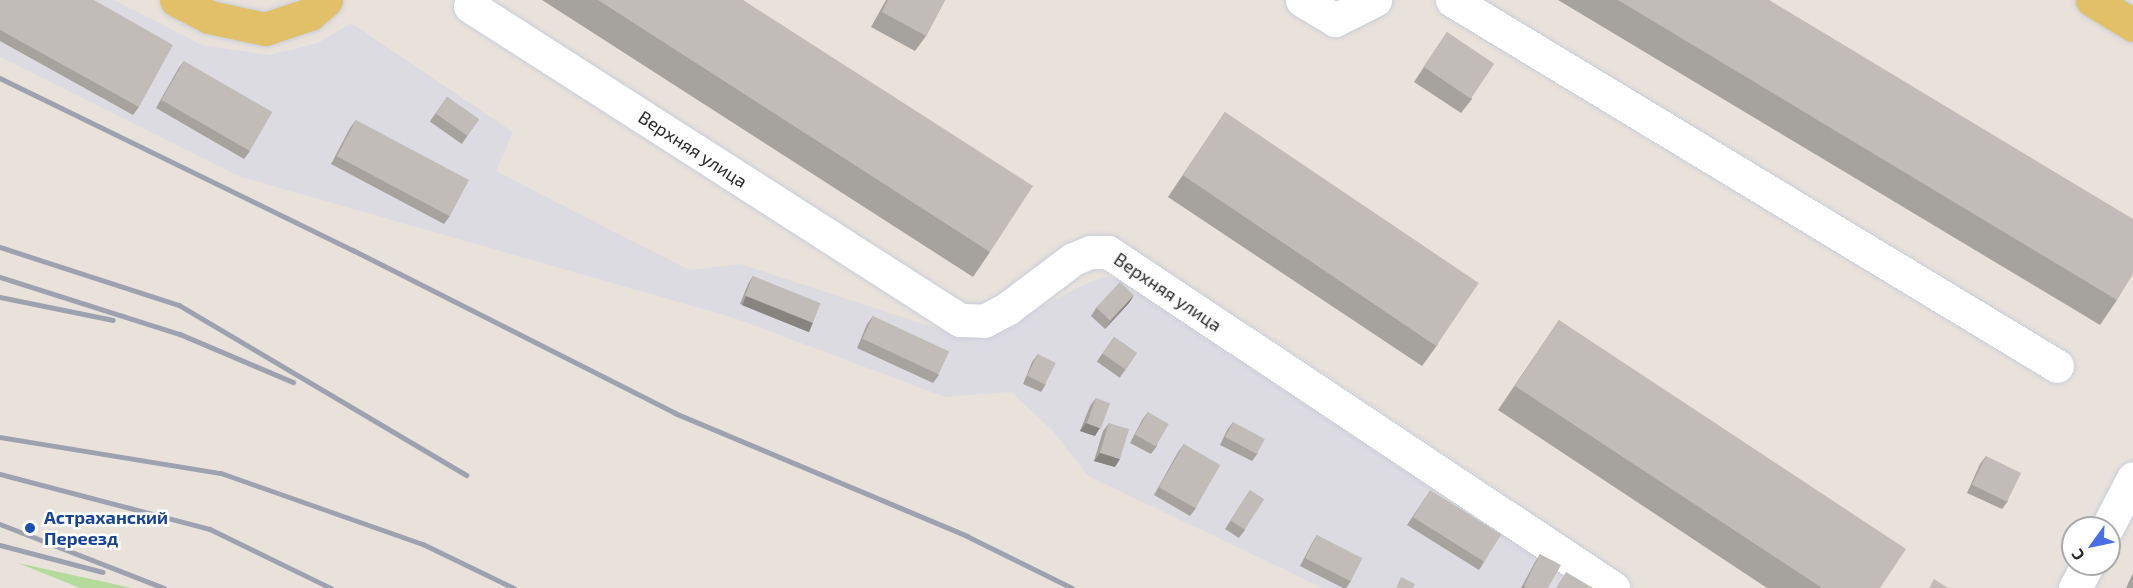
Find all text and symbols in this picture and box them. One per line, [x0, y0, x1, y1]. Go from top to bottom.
street label: Верхняя улица [635, 106, 751, 192]
street label: Верхняя улица [1110, 248, 1226, 336]
place label: Астраханский Переезд [44, 507, 168, 550]
north arrow [2061, 516, 2121, 576]
marker: Астраханский Переезд [21, 519, 39, 537]
text: С [2067, 546, 2088, 564]

